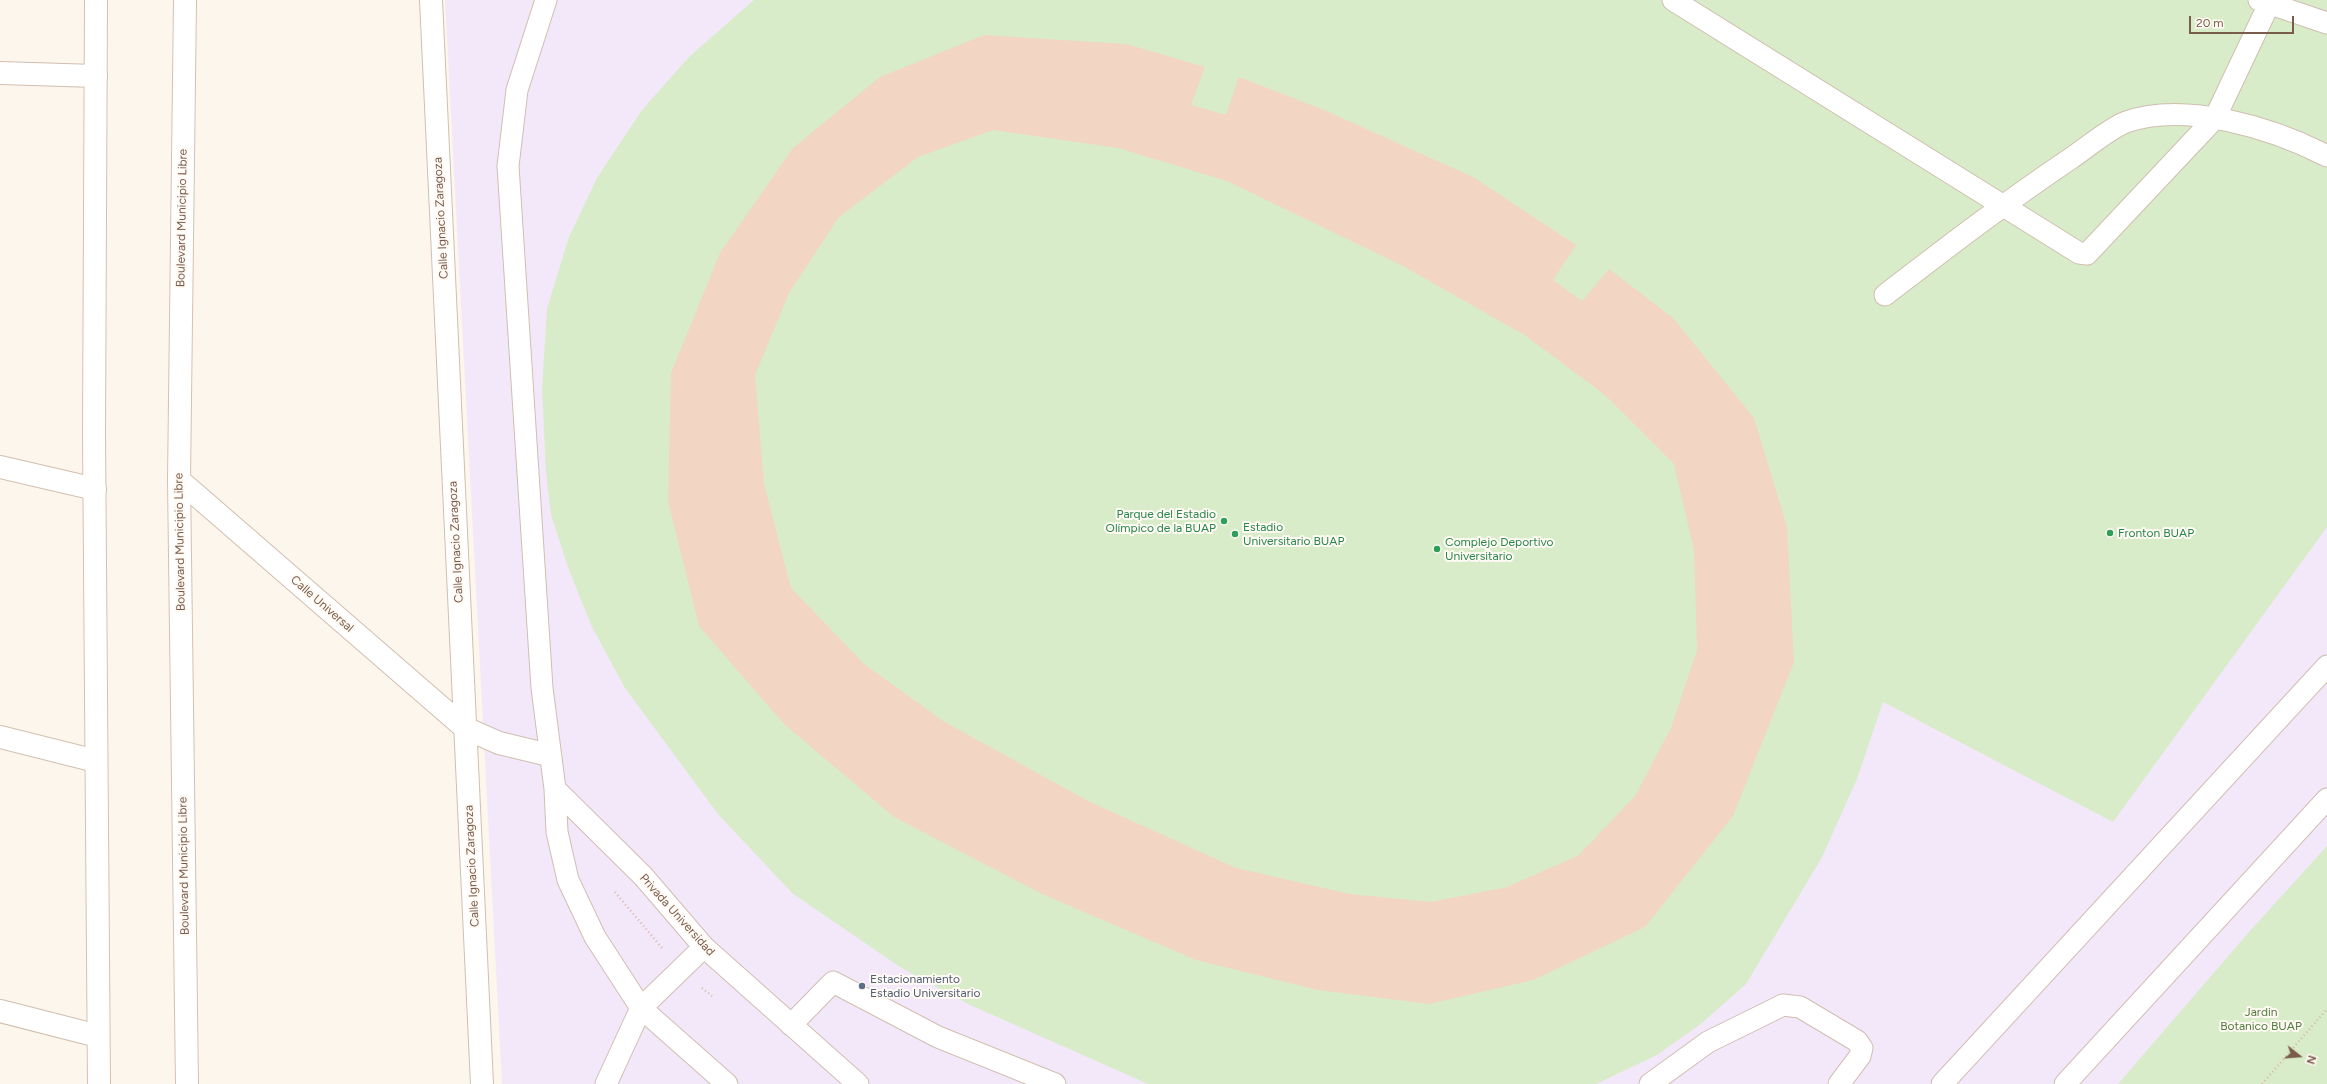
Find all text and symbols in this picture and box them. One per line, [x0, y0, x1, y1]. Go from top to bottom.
scale bar [2191, 8, 2296, 34]
text: 20 m [2196, 16, 2224, 30]
street label: Boulevard Municipio Libre [174, 149, 190, 287]
street label: Calle Ignacio Zaragoza [431, 157, 451, 279]
street label: Boulevard Municipio Libre [172, 473, 188, 611]
street label: Calle Ignacio Zaragoza [446, 481, 466, 603]
place label: Parque del Estadio Olímpico de la BUAP [1106, 507, 1216, 535]
marker: Parque del Estadio Olímpico de la BUAP [1219, 516, 1229, 526]
place label: Estadio Universitario BUAP [1243, 520, 1344, 548]
place label: Fronton BUAP [2118, 526, 2194, 540]
marker: Fronton BUAP [2105, 528, 2115, 538]
marker: Estadio Universitario BUAP [1230, 529, 1240, 539]
place label: Complejo Deportivo Universitario [1445, 535, 1554, 563]
marker: Complejo Deportivo Universitario [1432, 544, 1442, 554]
street label: Calle Universal [288, 573, 356, 635]
street label: Boulevard Municipio Libre [176, 797, 192, 935]
street label: Calle Ignacio Zaragoza [462, 805, 482, 927]
street label: Privada Universidad [636, 871, 718, 959]
place label: Estacionamiento Estadio Universitario [870, 972, 981, 1000]
marker: Estacionamiento Estadio Universitario [857, 981, 867, 991]
park label: Jardin Botanico BUAP [2220, 1005, 2302, 1033]
north arrow [2279, 1036, 2319, 1076]
text: N [2303, 1054, 2318, 1066]

